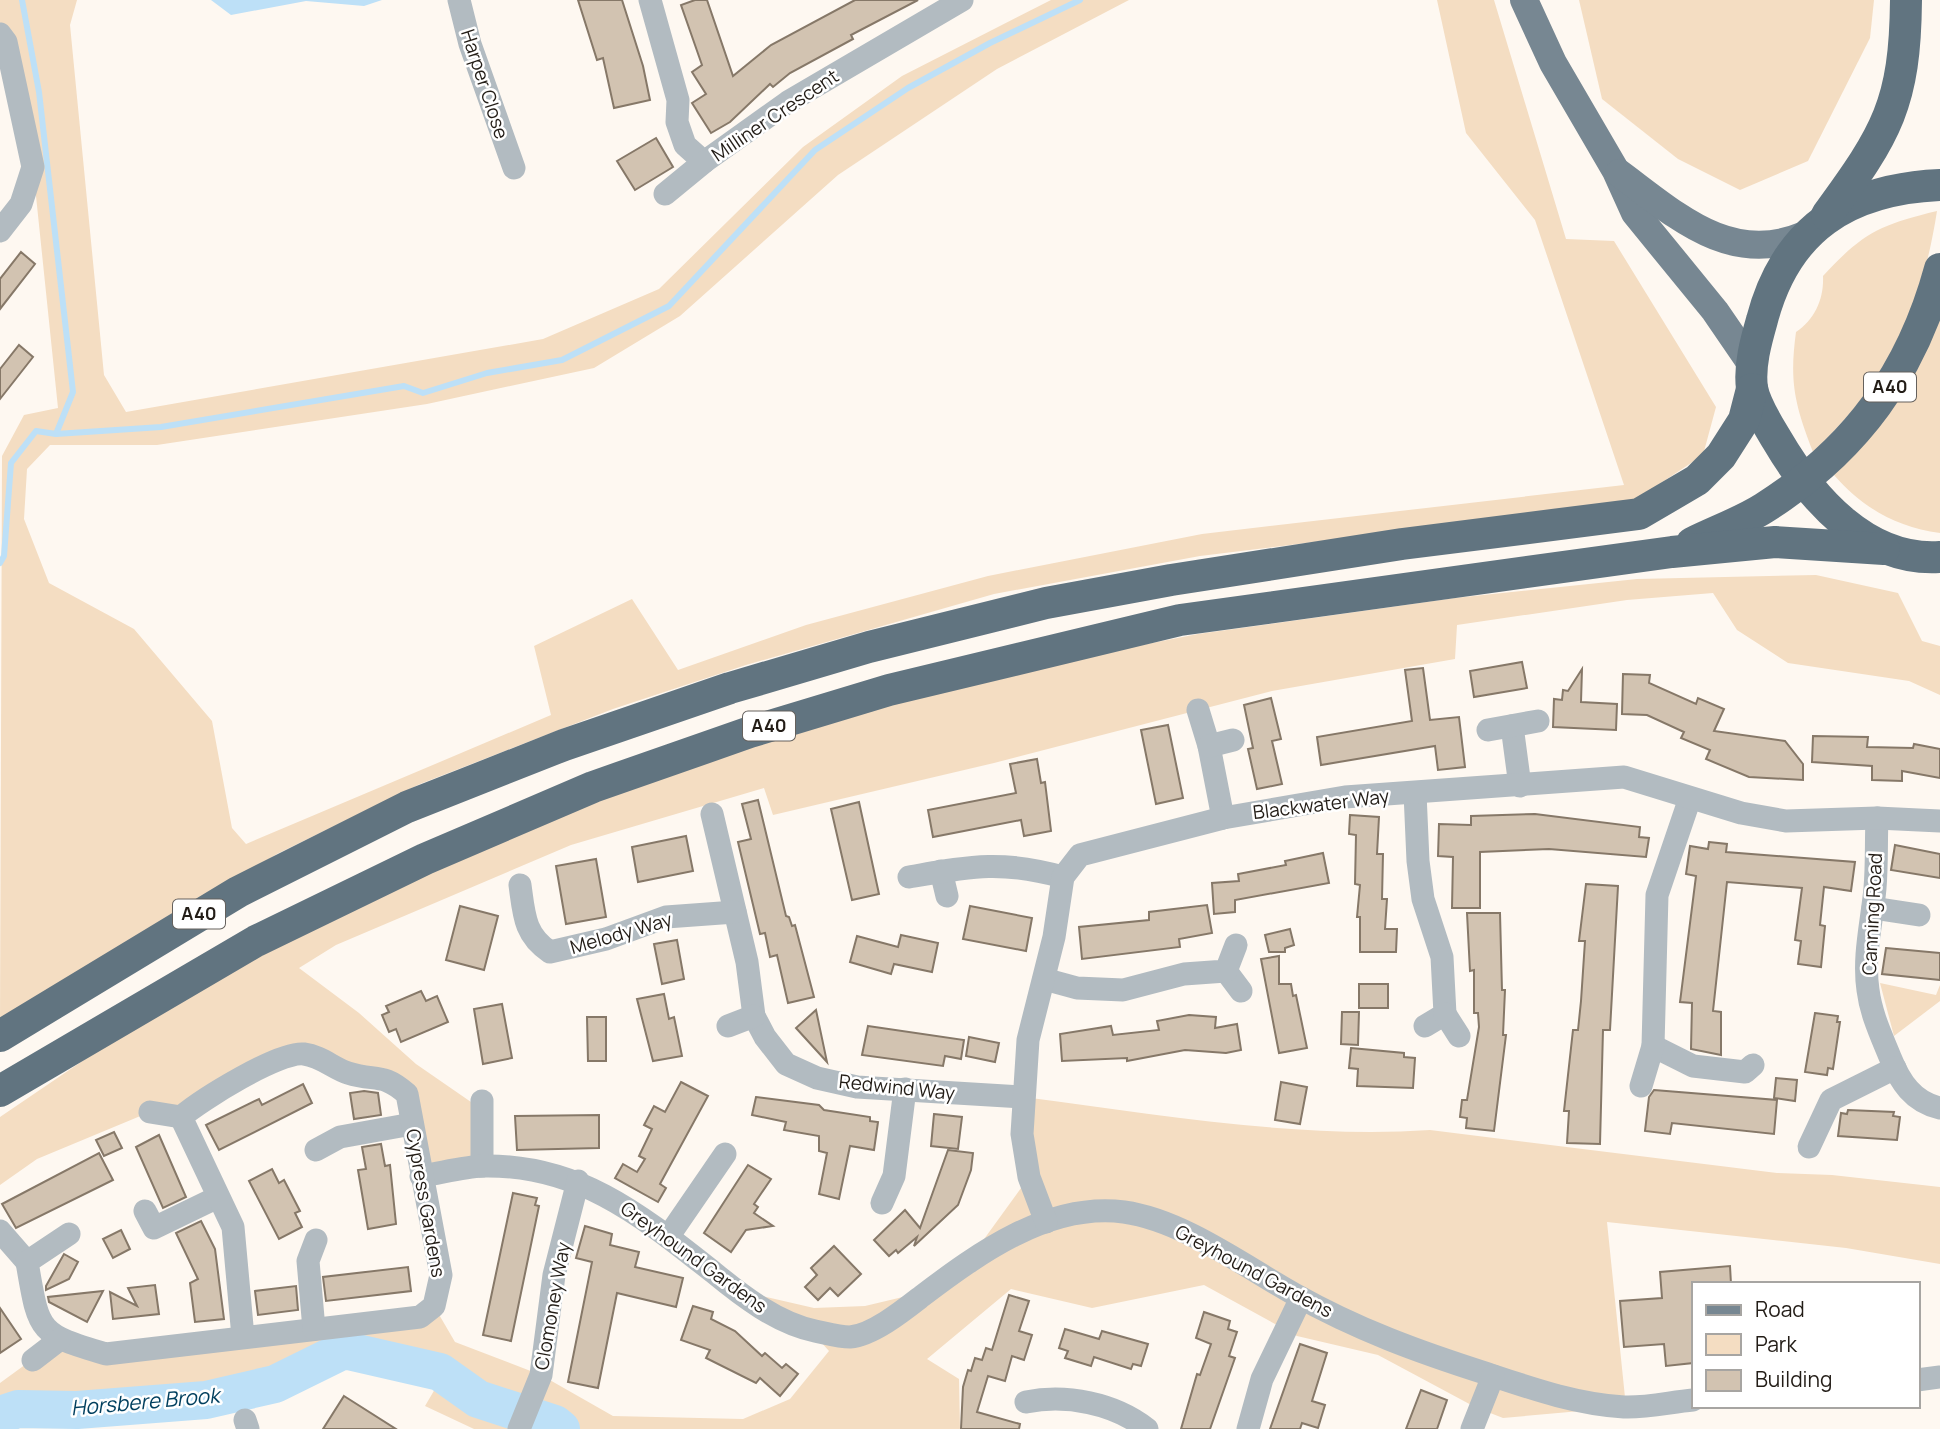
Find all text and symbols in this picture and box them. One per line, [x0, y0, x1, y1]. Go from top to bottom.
street label: Harper Close [455, 26, 515, 142]
street label: Milliner Crescent [706, 63, 844, 167]
road number: A40 [1864, 372, 1916, 402]
road number: A40 [743, 712, 795, 740]
street label: Blackwater Way [1251, 783, 1391, 825]
street label: Canning Road [1856, 852, 1888, 976]
road number: A40 [173, 900, 225, 929]
street label: Melody Way [567, 906, 675, 960]
street label: Redwind Way [838, 1068, 956, 1106]
street label: Cypress Gardens [400, 1127, 452, 1279]
street label: Greyhound Gardens [616, 1195, 772, 1319]
street label: Greyhound Gardens [1171, 1218, 1337, 1324]
street label: Clomoney Way [528, 1240, 576, 1372]
legend [1692, 1282, 1919, 1408]
text: Road [1755, 1295, 1805, 1323]
text: Park [1755, 1330, 1797, 1358]
text: Building [1755, 1365, 1832, 1393]
water label: Horsbere Brook [69, 1380, 223, 1421]

